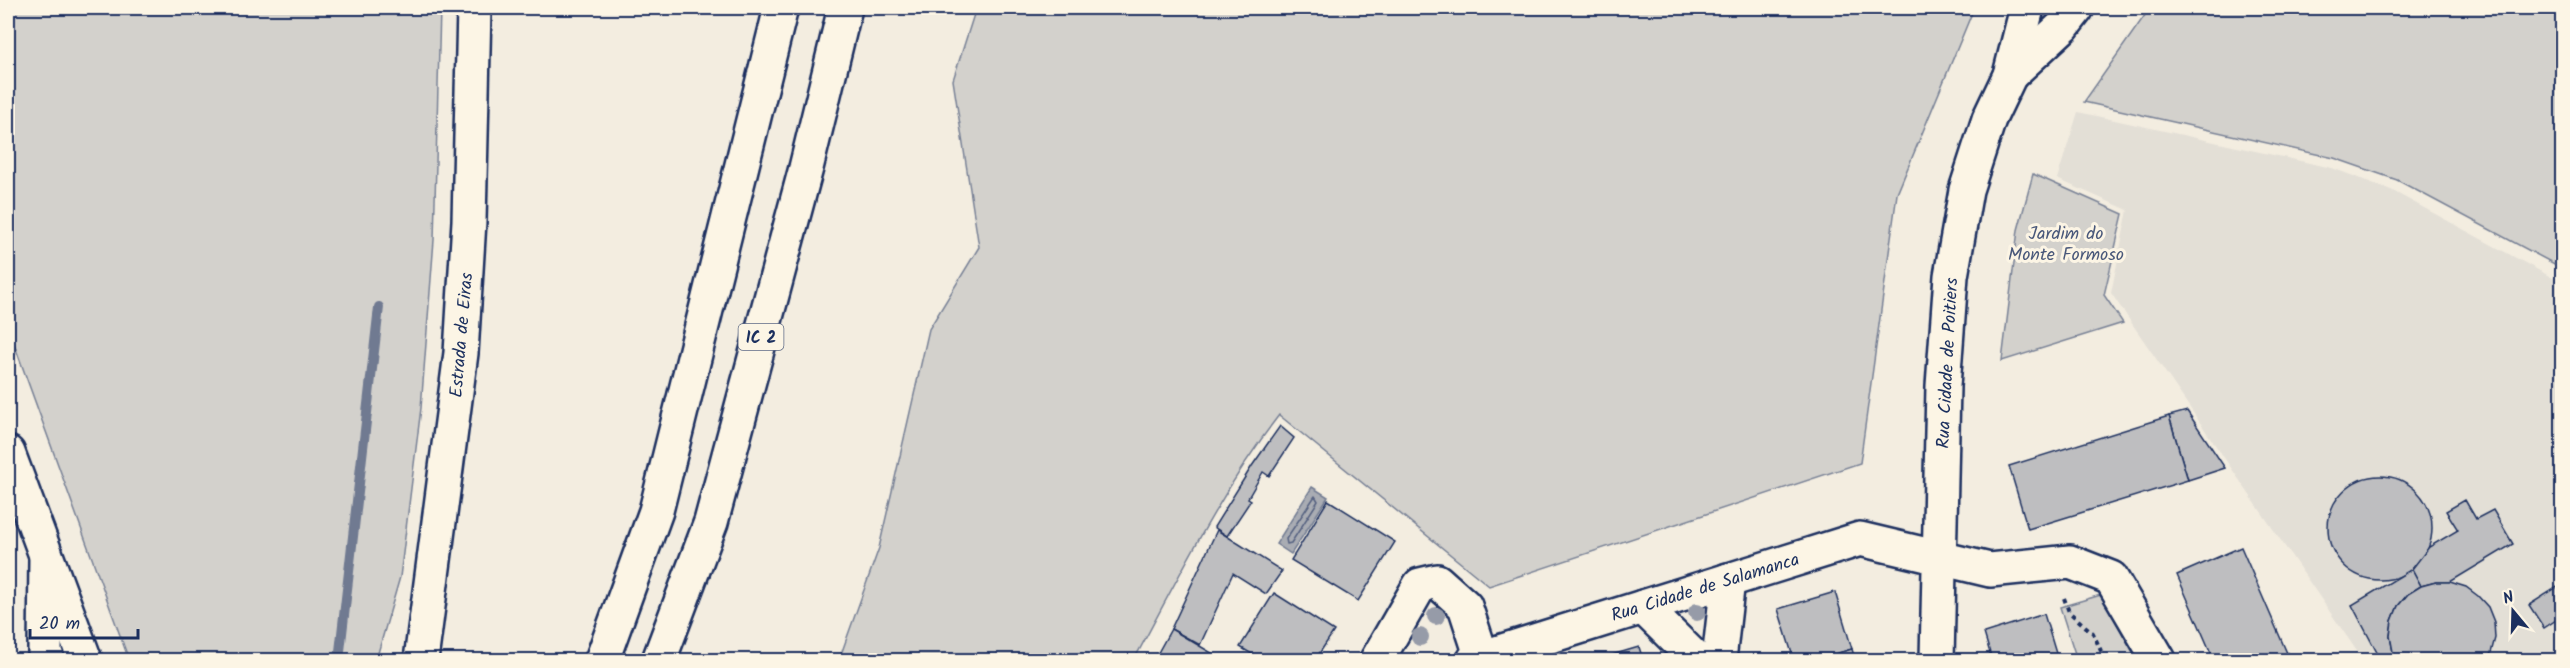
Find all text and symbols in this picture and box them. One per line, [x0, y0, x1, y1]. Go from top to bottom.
park label: Jardim do Monte Formoso [2008, 220, 2124, 270]
street label: Estrada de Eiras [443, 271, 482, 399]
street label: Rua Cidade de Poitiers [1930, 277, 1967, 449]
road number: IC 2 [738, 324, 783, 350]
street label: Rua Cidade de Salamanca [1608, 546, 1803, 631]
north arrow [2483, 581, 2543, 641]
text: N [2500, 585, 2517, 612]
scale bar [30, 602, 138, 640]
text: 20 m [39, 610, 80, 639]

